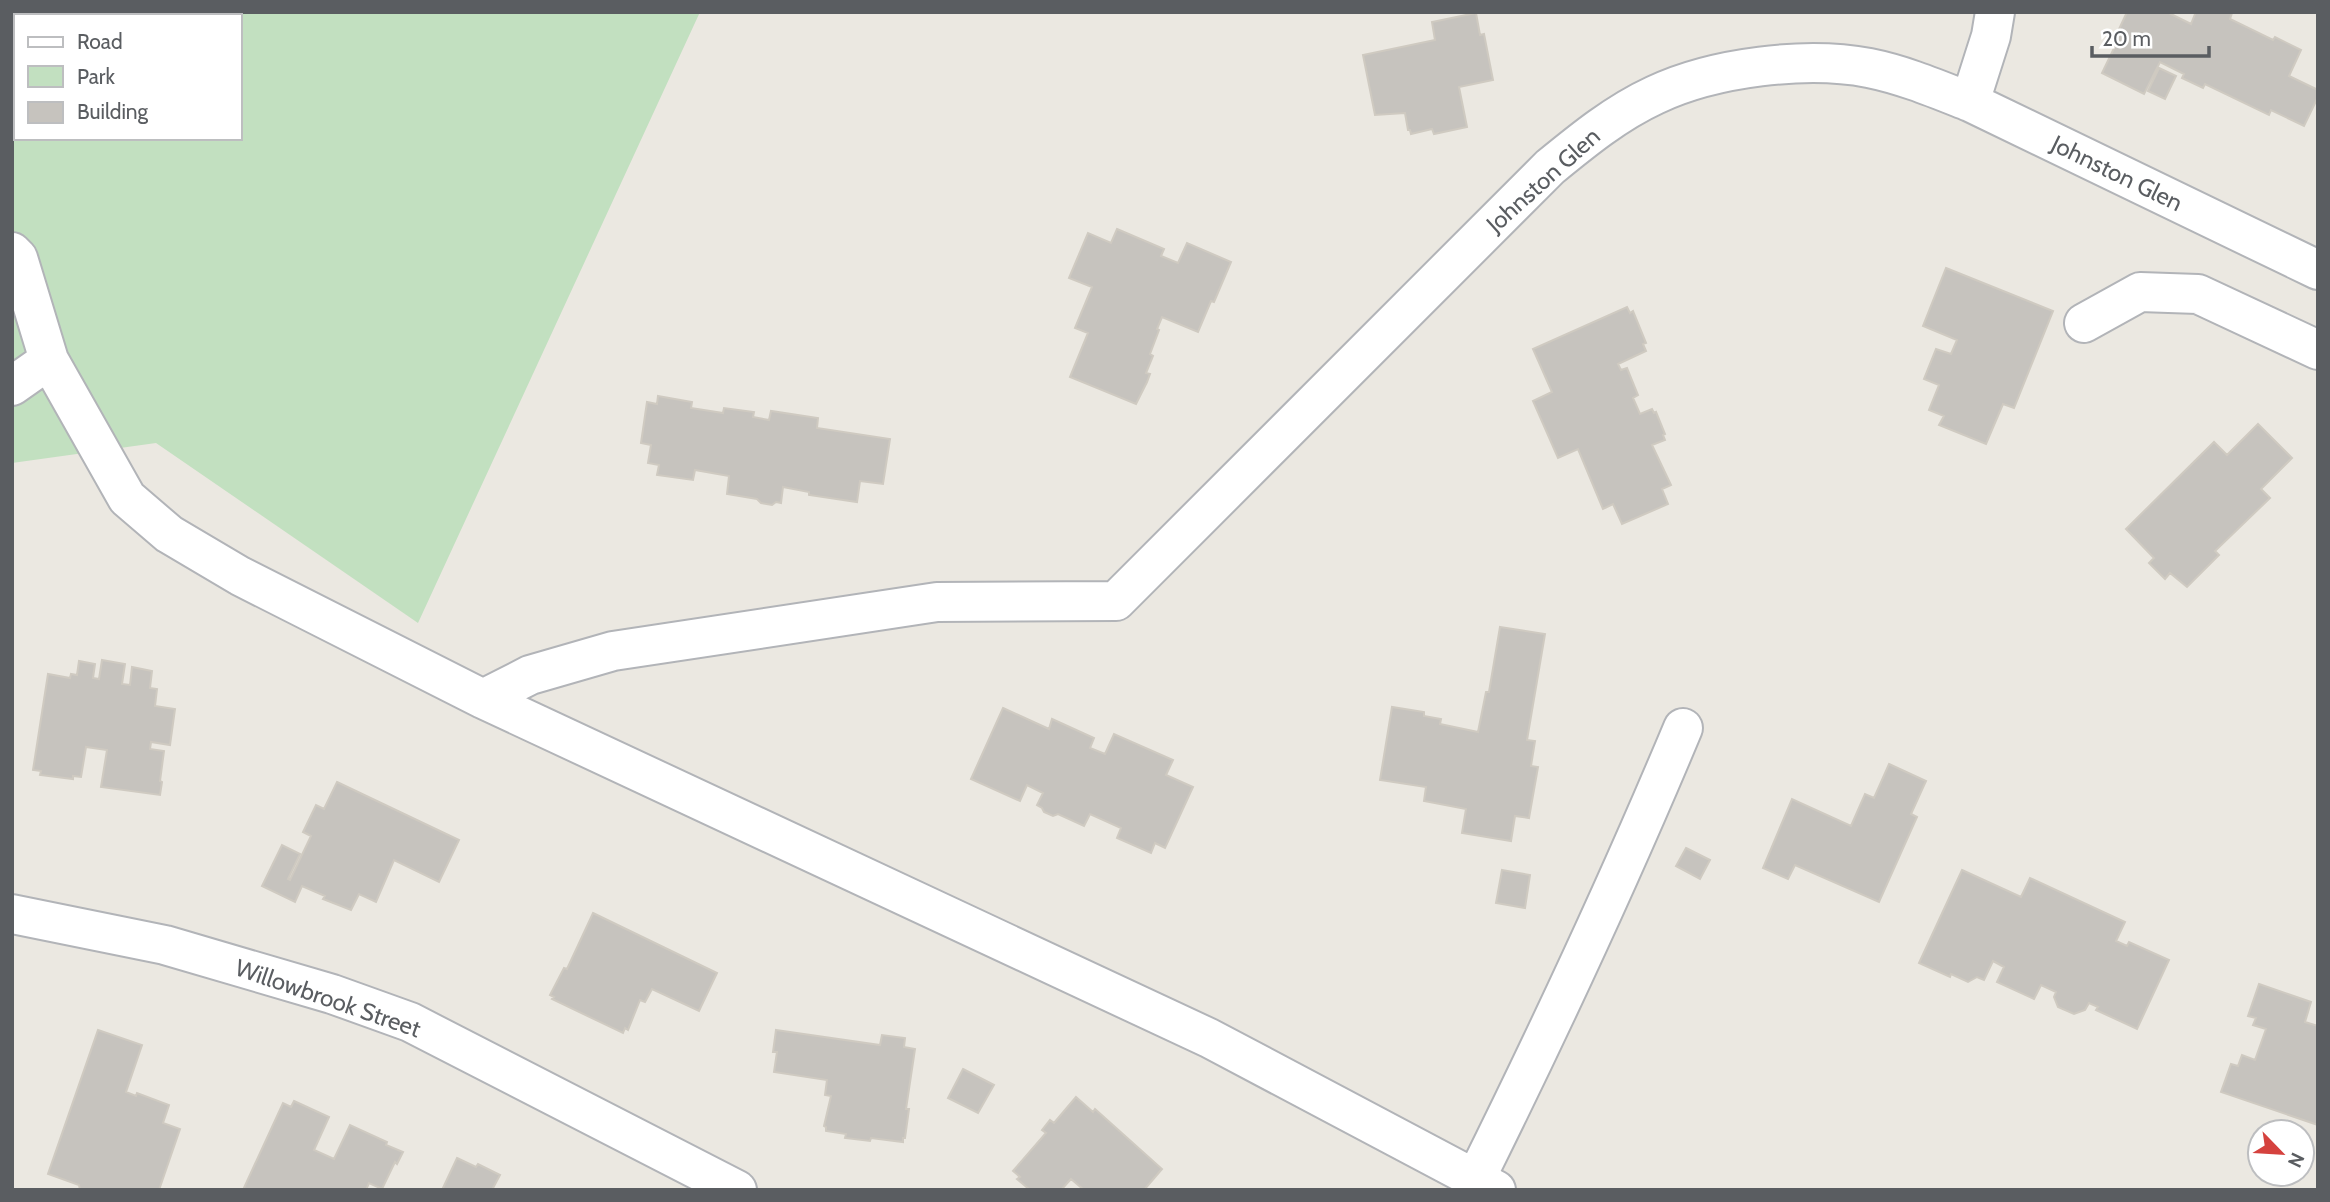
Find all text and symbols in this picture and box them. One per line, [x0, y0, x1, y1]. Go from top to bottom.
legend [14, 14, 242, 140]
scale bar [2092, 14, 2209, 58]
text: 20 m [2102, 26, 2151, 51]
text: Road [77, 29, 123, 54]
text: Park [77, 64, 115, 89]
text: Building [77, 99, 149, 124]
street label: Johnston Glen [1480, 122, 1606, 239]
street label: Johnston Glen [2046, 128, 2187, 217]
street label: Willowbrook Street [231, 953, 425, 1043]
north arrow [2246, 1118, 2316, 1188]
text: N [2283, 1149, 2309, 1171]

